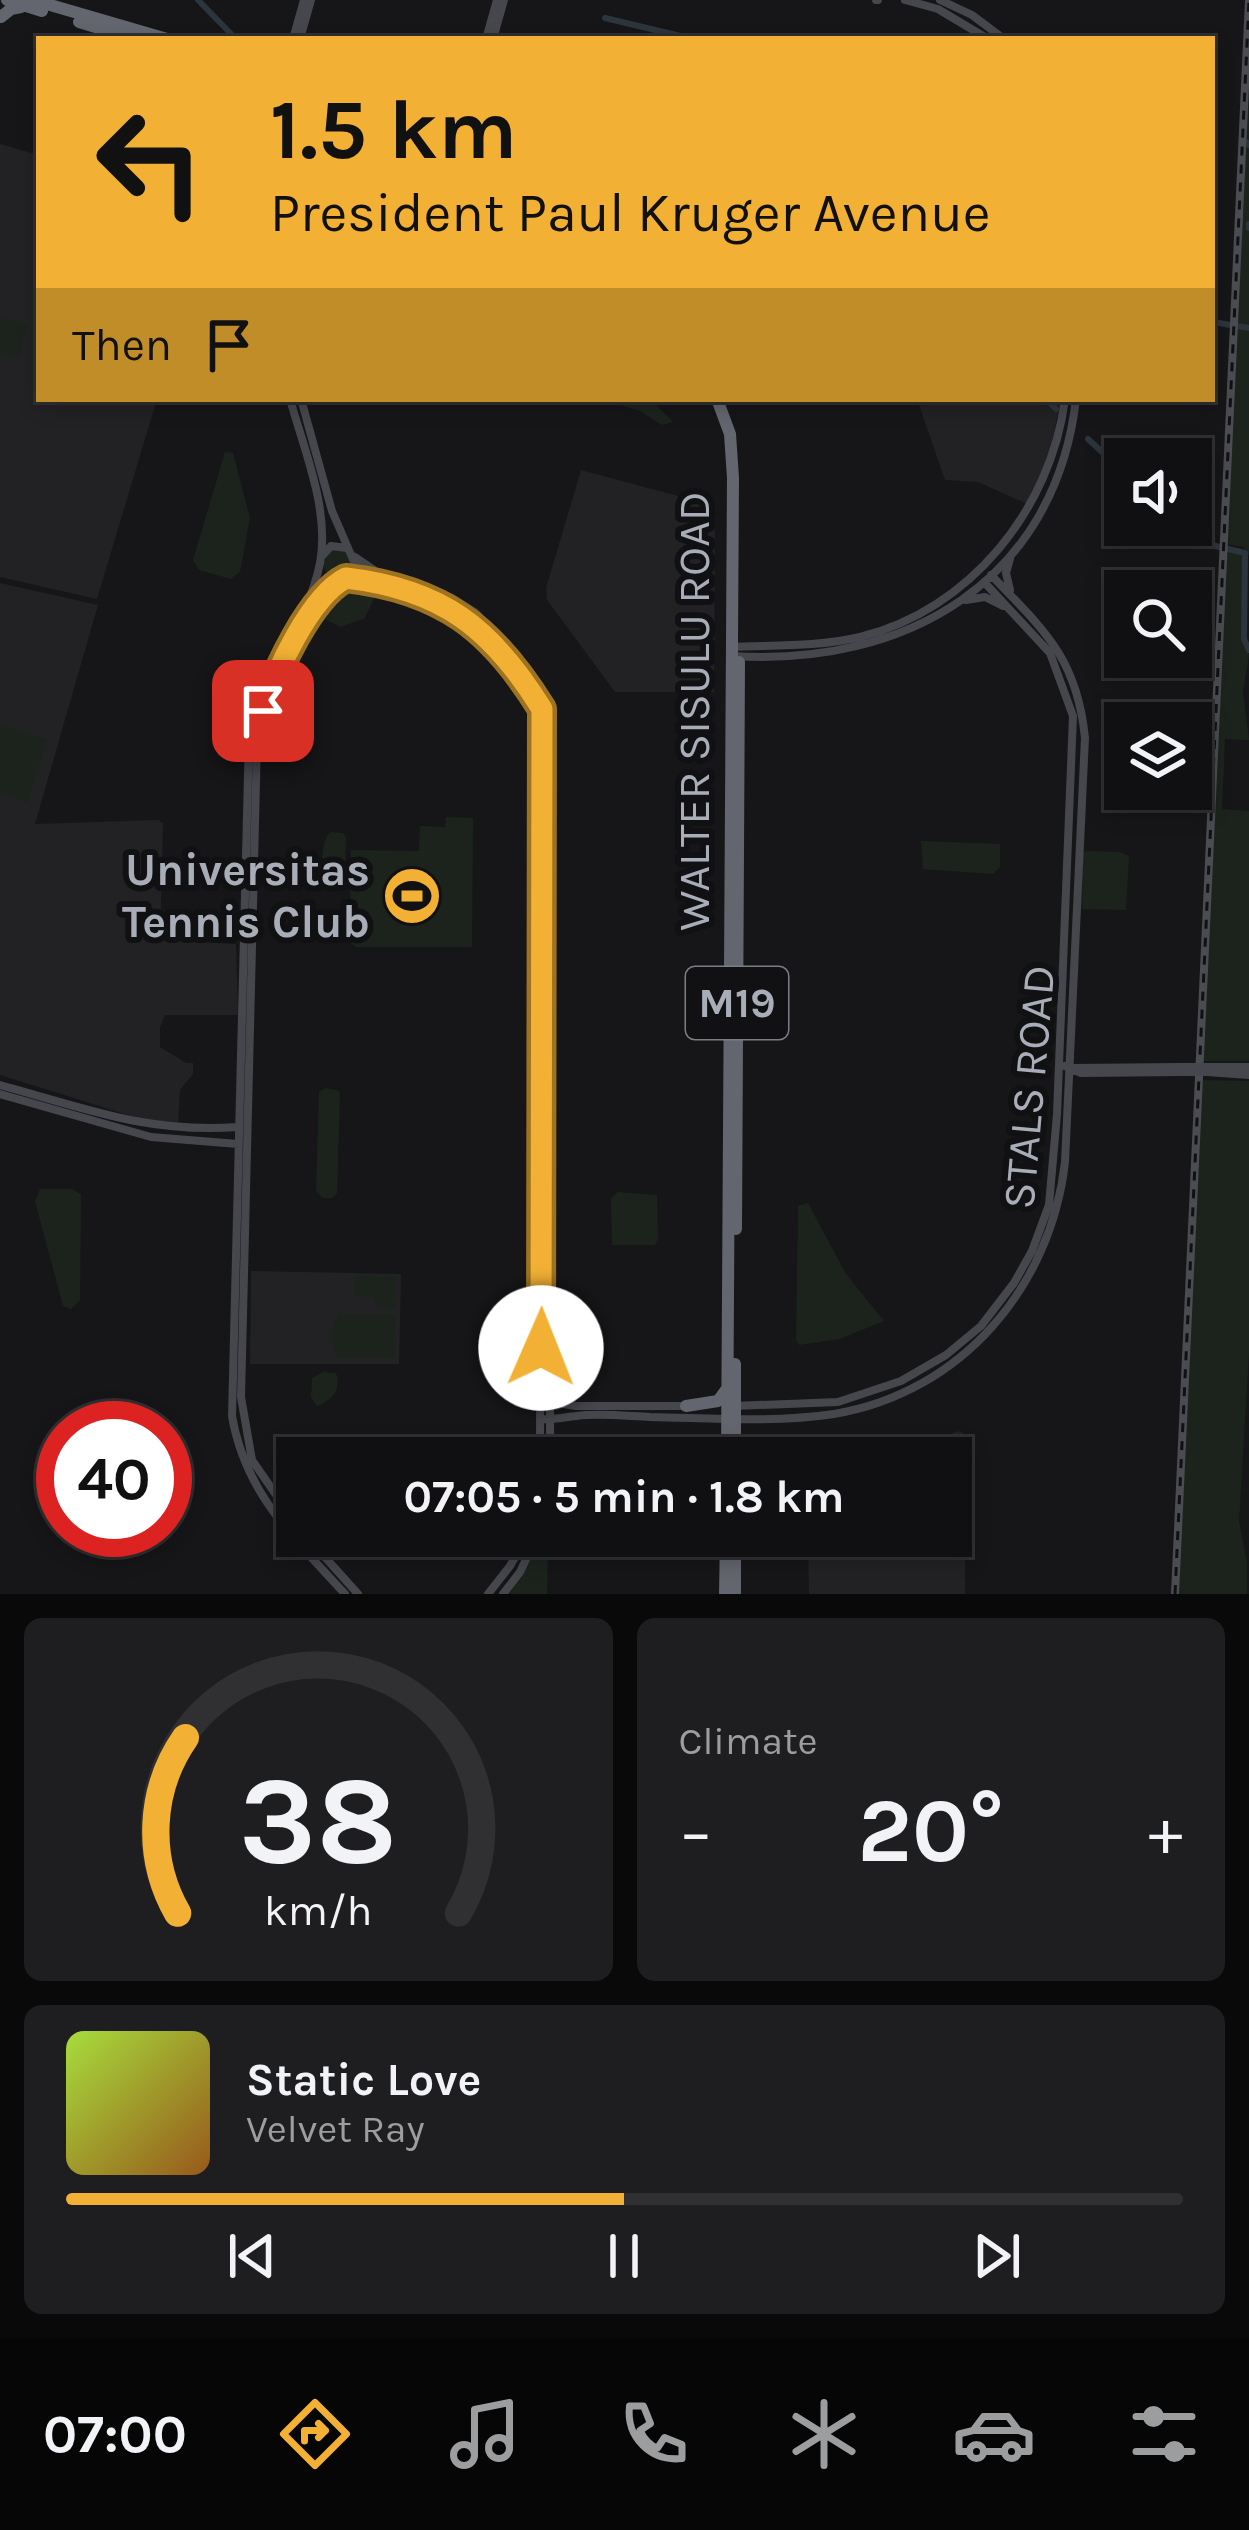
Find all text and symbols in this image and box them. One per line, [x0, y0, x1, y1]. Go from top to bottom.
text: 1.5 km [270, 81, 518, 179]
icon: left [72, 84, 228, 240]
text: President Paul Kruger Avenue [270, 181, 991, 245]
icon: arrive [196, 312, 262, 378]
text: Then [72, 319, 172, 371]
map controls [1104, 438, 1212, 810]
button: sound [1104, 438, 1212, 546]
street label: WALTER SISULU ROAD [668, 491, 720, 931]
button: search [1104, 570, 1212, 678]
pin [212, 660, 314, 762]
icon: arrive [230, 678, 296, 744]
button: layers [1104, 702, 1212, 810]
place label: Universitas Tennis Club [122, 844, 370, 948]
sports icon: Universitas Tennis Club [381, 865, 443, 927]
street label: STALS ROAD [992, 963, 1066, 1211]
road number: M19 [686, 967, 788, 1039]
position arrow [478, 1285, 604, 1411]
speed limit sign: 40 [36, 1401, 192, 1557]
text: 07:05 · 5 min · 1.8 km [403, 1471, 845, 1523]
text: Climate [679, 1718, 818, 1764]
text: 38 [239, 1748, 397, 1893]
text: 20° [858, 1778, 1004, 1884]
text: − [679, 1793, 713, 1871]
text: + [1148, 1793, 1183, 1871]
text: km/h [264, 1885, 373, 1935]
text: Static Love [246, 2054, 481, 2106]
text: Velvet Ray [246, 2106, 425, 2152]
icon: previous [219, 2223, 285, 2289]
icon: pause [591, 2223, 657, 2289]
icon: next [964, 2223, 1030, 2289]
icon: directions [273, 2392, 357, 2476]
icon: music [443, 2392, 527, 2476]
icon: phone [612, 2392, 696, 2476]
icon: climate [782, 2392, 866, 2476]
icon: car [952, 2392, 1036, 2476]
icon: filters [1122, 2392, 1206, 2476]
text: 07:00 [43, 2402, 187, 2466]

